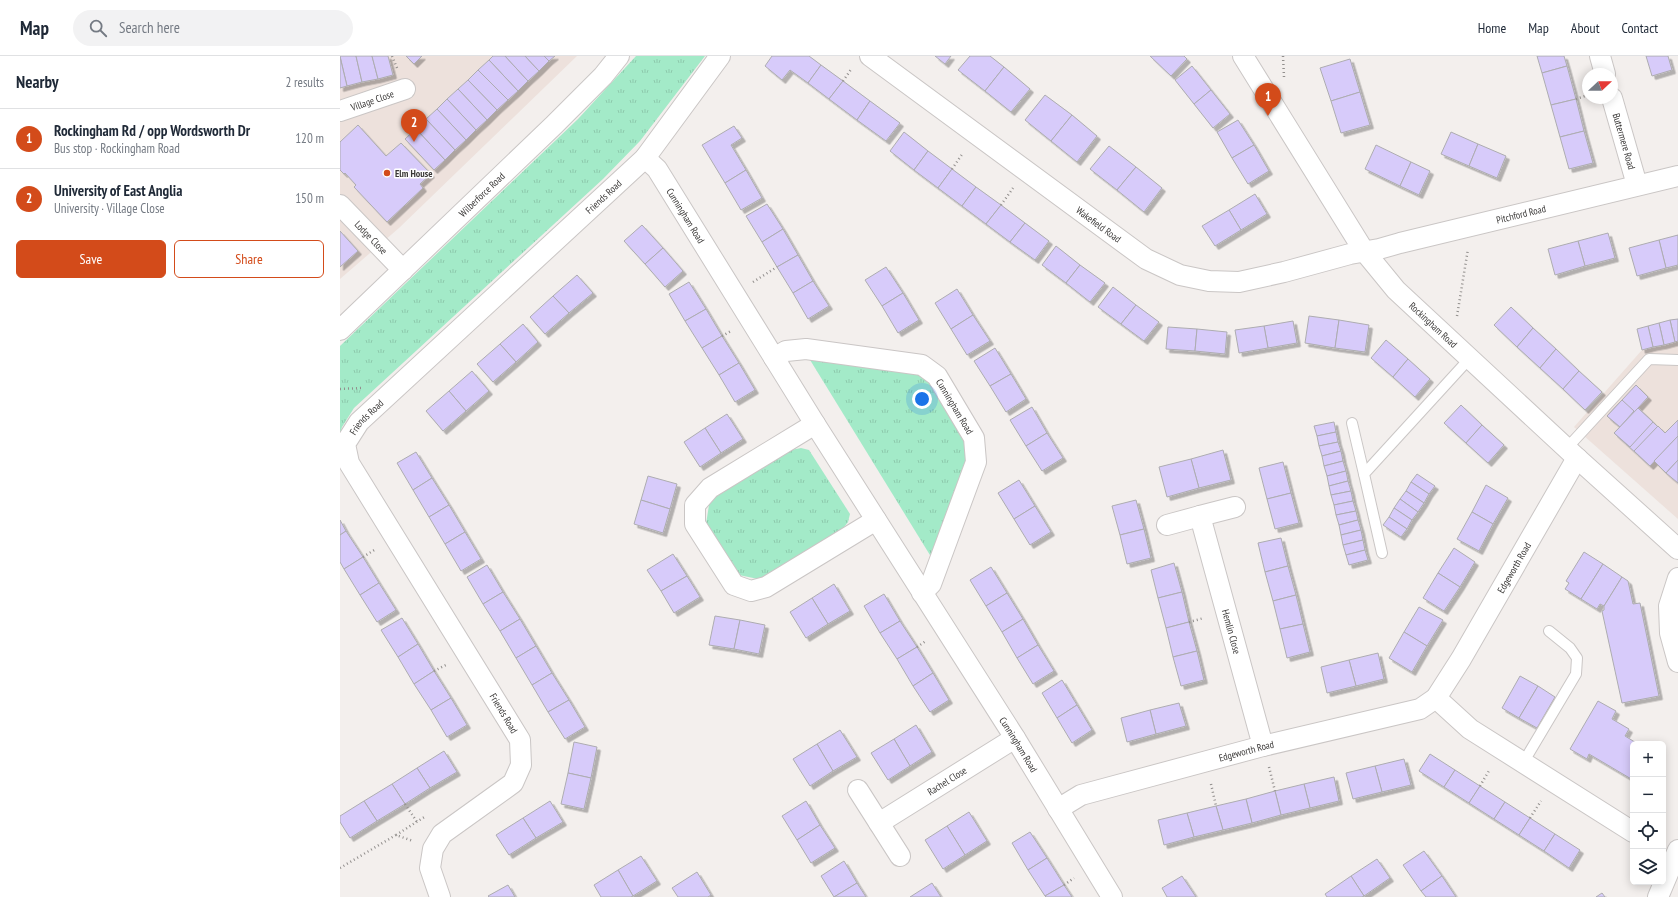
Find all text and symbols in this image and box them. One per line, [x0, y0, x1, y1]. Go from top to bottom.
search box [73, 10, 353, 46]
text: Map [20, 16, 49, 40]
icon: search [87, 17, 109, 39]
text: Search here [119, 18, 180, 37]
text: Home [1478, 19, 1506, 37]
text: Map [1528, 19, 1549, 37]
text: About [1571, 19, 1600, 37]
text: Contact [1622, 19, 1658, 37]
north arrow [1582, 68, 1618, 104]
text: Nearby [16, 71, 59, 93]
text: 2 results [285, 74, 324, 91]
pin: 1 [1255, 83, 1281, 116]
street label: Village Close [348, 87, 396, 114]
pin: 2 [401, 109, 427, 142]
street label: Buttermere Road [1610, 112, 1638, 171]
text: Rockingham Rd / opp Wordsworth Dr [54, 121, 250, 140]
text: 1 [26, 130, 32, 147]
text: 120 m [295, 130, 324, 147]
text: Bus stop · Rockingham Road [54, 140, 180, 157]
place label: Elm House [395, 167, 432, 180]
marker: Elm House [382, 168, 392, 178]
street label: Wilberforce Road [456, 170, 508, 220]
street label: Friends Road [583, 177, 624, 217]
text: University of East Anglia [54, 181, 182, 200]
street label: Cunningham Road [663, 186, 707, 246]
text: 2 [26, 190, 32, 207]
text: 150 m [295, 190, 324, 207]
text: University · Village Close [54, 200, 165, 217]
street label: Pitchford Road [1495, 202, 1547, 227]
street label: Wakefield Road [1073, 204, 1124, 246]
street label: Lodge Close [352, 218, 390, 257]
button: Save [16, 240, 166, 278]
button: Share [174, 240, 324, 278]
street label: Rockingham Road [1406, 300, 1460, 351]
street label: Cunningham Road [933, 376, 976, 437]
your location [912, 389, 932, 409]
street label: Friends Road [347, 397, 386, 437]
street label: Edgeworth Road [1494, 540, 1534, 596]
street label: Hemlin Close [1219, 608, 1244, 656]
street label: Friends Road [487, 691, 521, 736]
street label: Cunningham Road [996, 715, 1040, 775]
street label: Edgeworth Road [1217, 738, 1275, 765]
map controls [1630, 741, 1666, 885]
button: + [1630, 741, 1666, 777]
street label: Rachel Close [925, 764, 969, 798]
button: − [1630, 777, 1666, 813]
button: locate [1630, 813, 1666, 849]
button: layers [1630, 849, 1666, 885]

